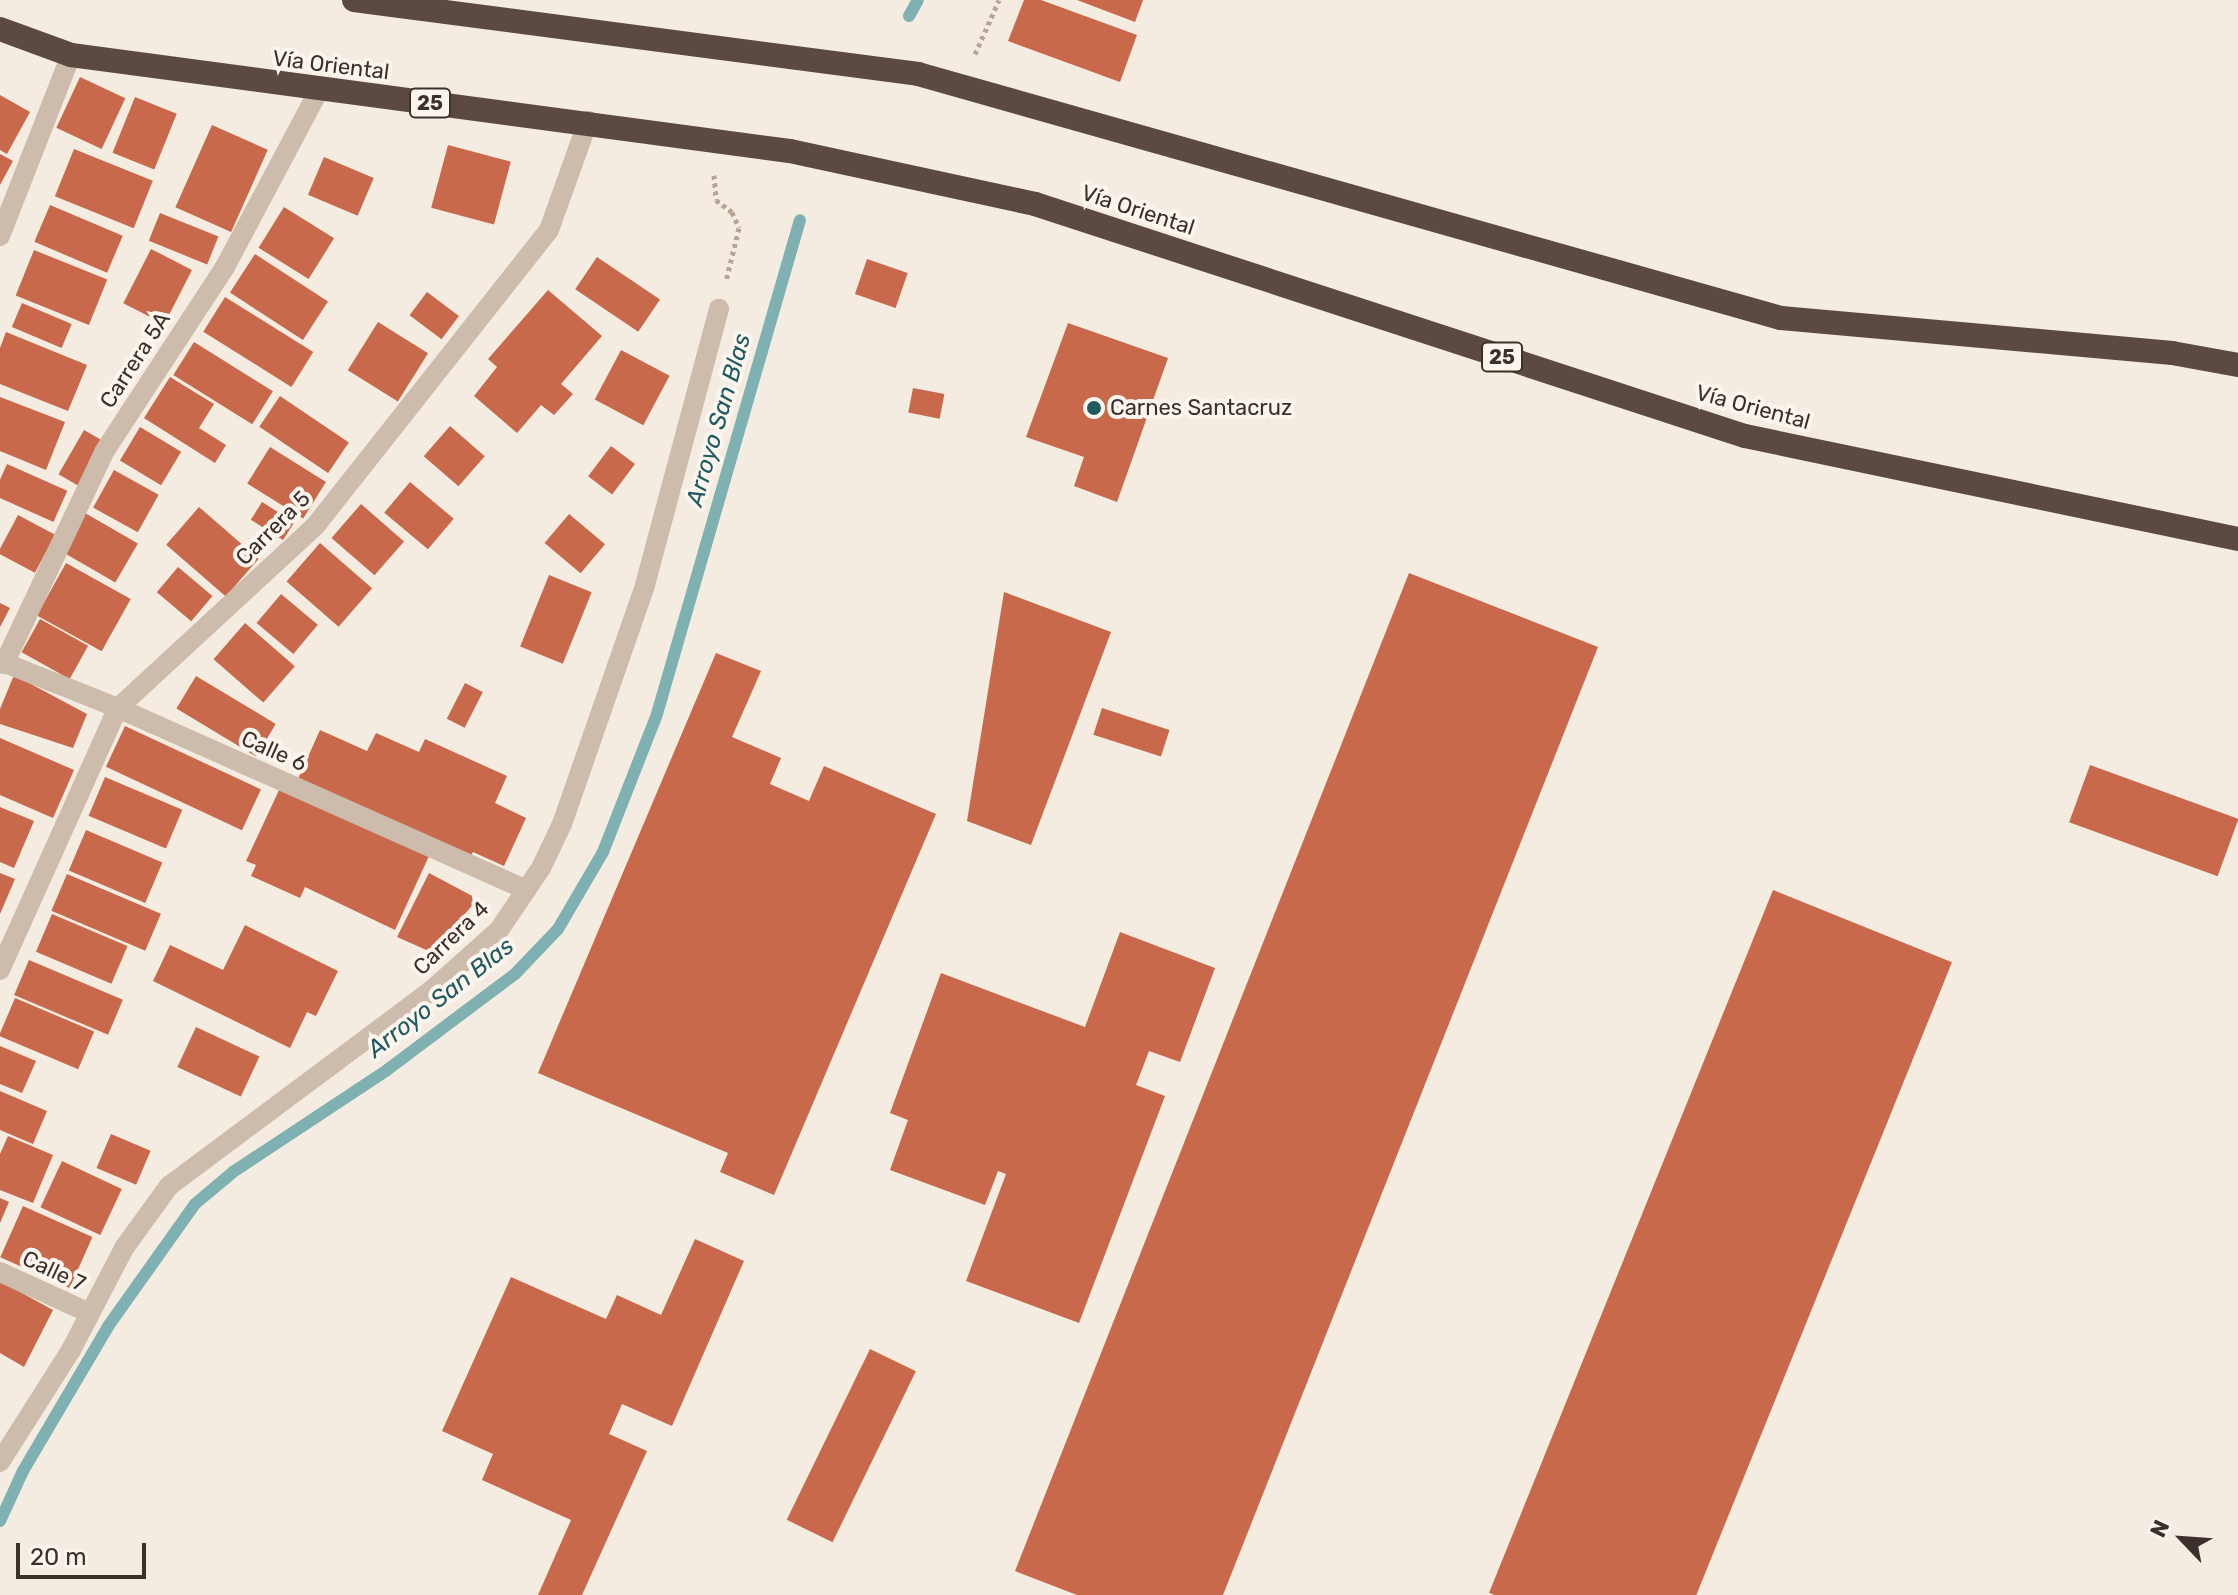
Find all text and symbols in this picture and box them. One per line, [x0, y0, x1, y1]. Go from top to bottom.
street label: Vía Oriental [271, 45, 391, 85]
road number: 25 [408, 87, 452, 119]
street label: Vía Oriental [1078, 179, 1198, 241]
street label: Carrera 5A [94, 307, 176, 413]
water label: Arroyo San Blas [681, 331, 757, 509]
road number: 25 [1480, 341, 1524, 373]
street label: Vía Oriental [1693, 379, 1813, 435]
place label: Carnes Santacruz [1110, 395, 1292, 421]
marker: Carnes Santacruz [1085, 399, 1103, 417]
street label: Carrera 5 [230, 485, 316, 571]
street label: Calle 6 [237, 725, 311, 777]
street label: Carrera 4 [408, 896, 494, 980]
water label: Arroyo San Blas [362, 932, 520, 1064]
street label: Calle 7 [18, 1245, 90, 1297]
north arrow [2142, 1499, 2222, 1579]
text: N [2144, 1516, 2175, 1542]
scale bar [20, 1527, 150, 1577]
text: 20 m [30, 1543, 87, 1571]

